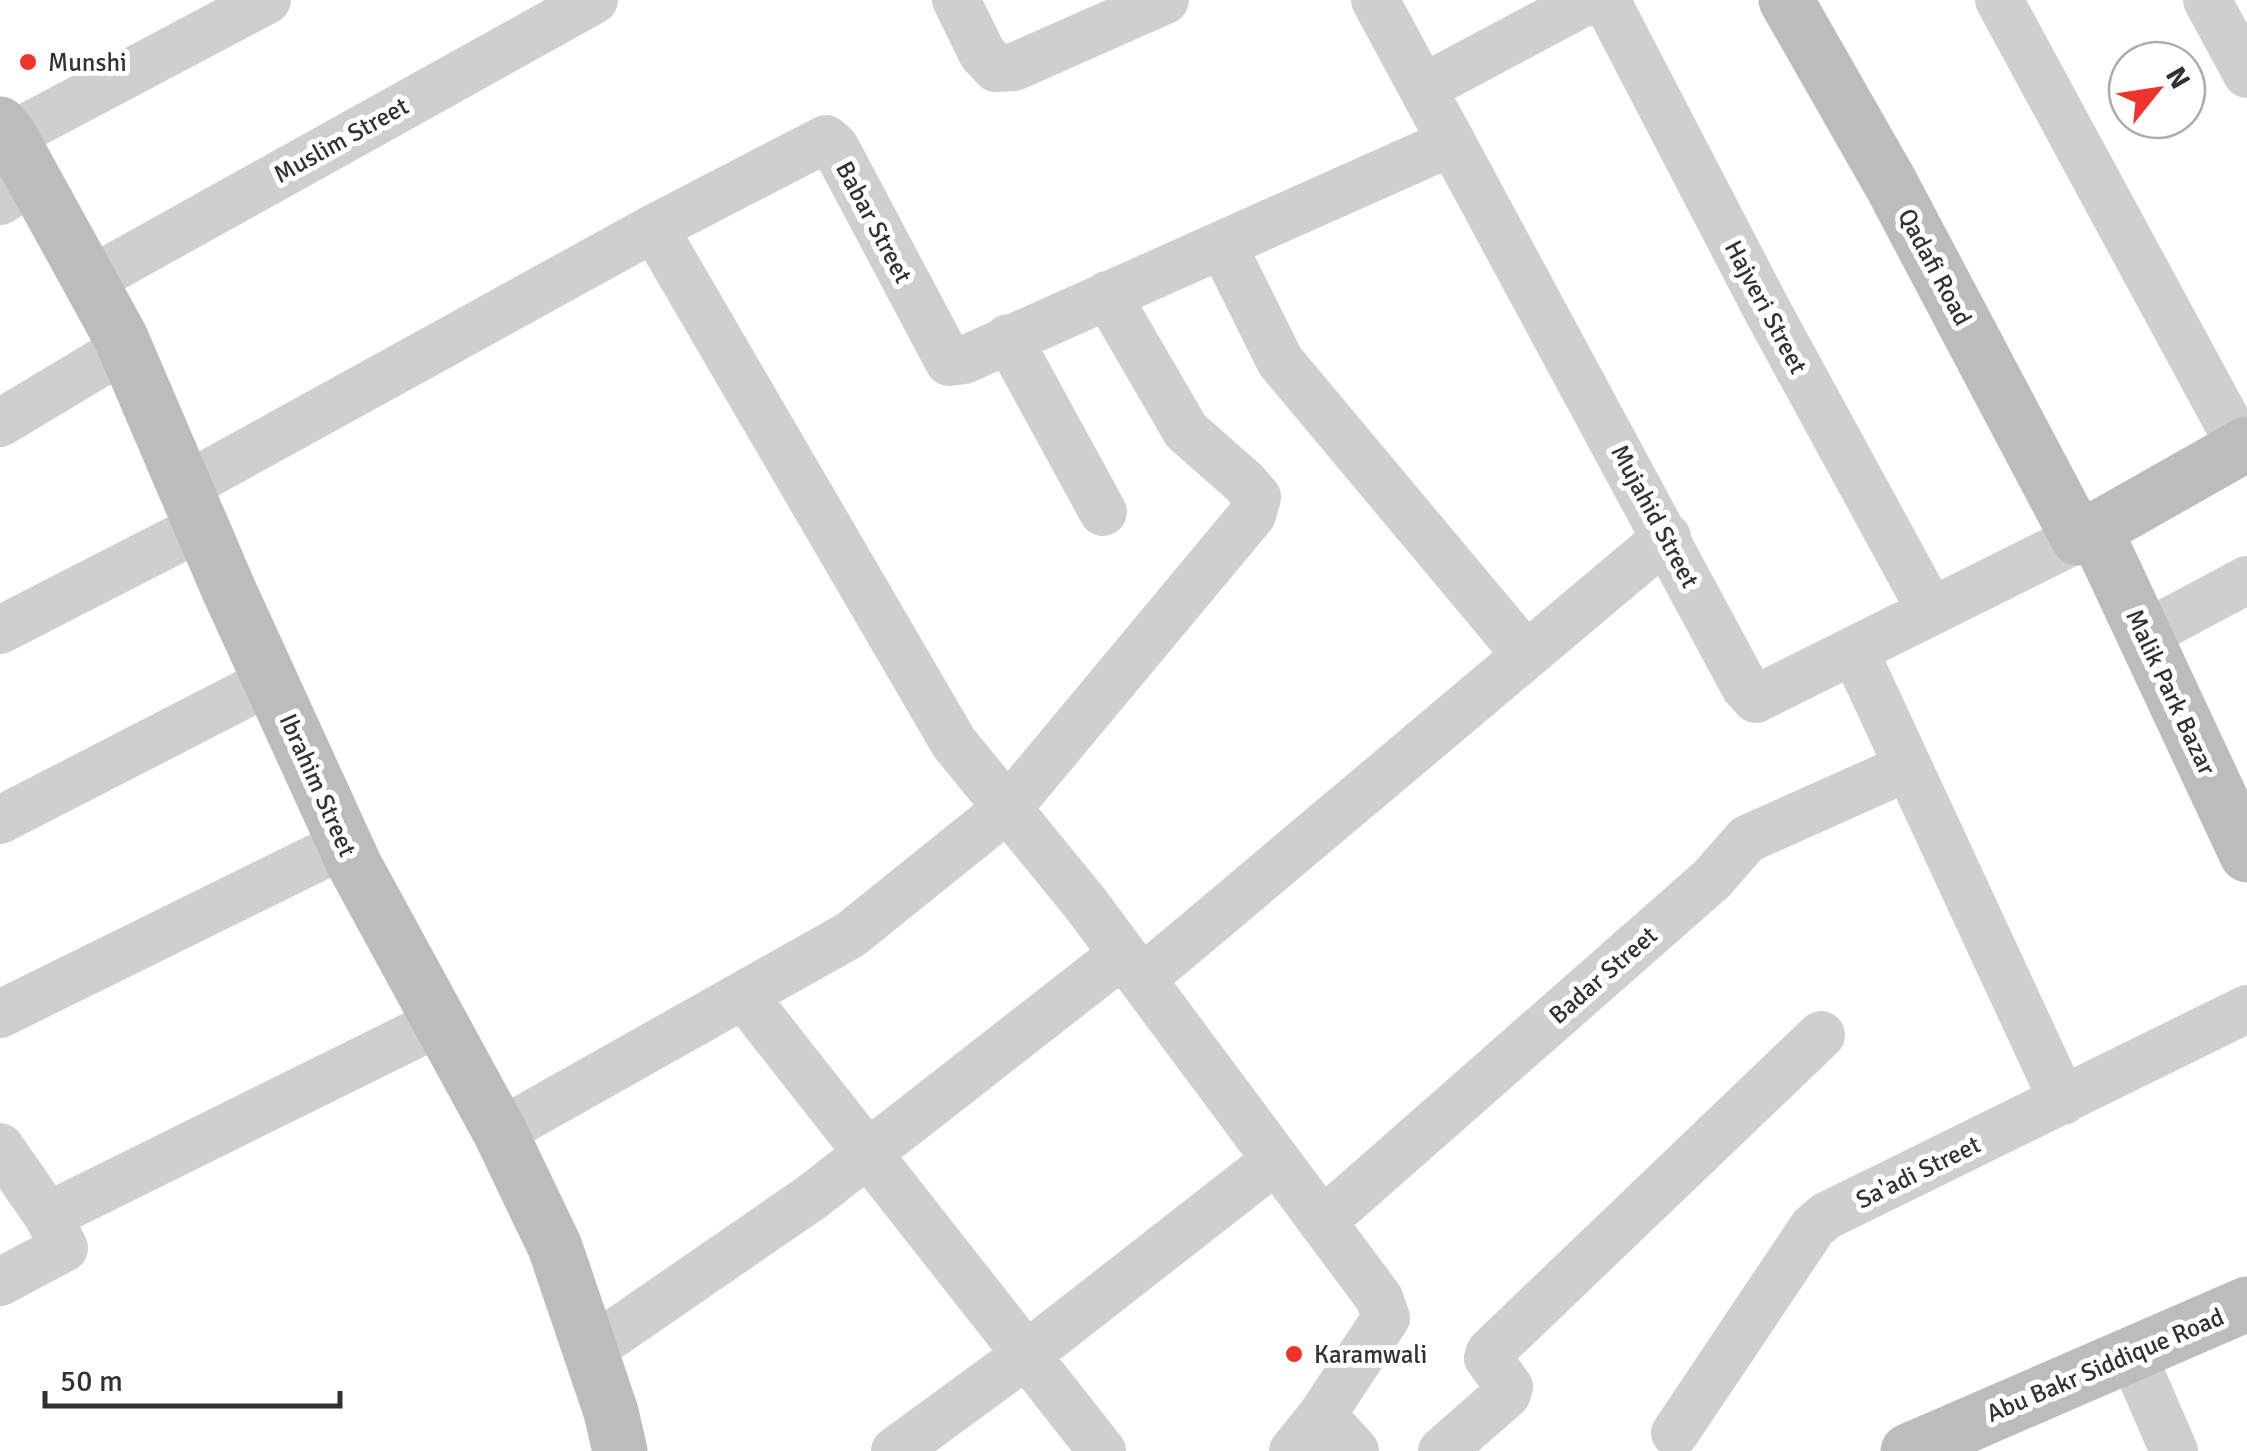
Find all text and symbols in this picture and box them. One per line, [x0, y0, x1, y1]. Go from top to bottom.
north arrow [2107, 40, 2207, 140]
place label: Munshi [48, 47, 127, 78]
marker: Munshi [17, 51, 39, 73]
text: N [2158, 61, 2197, 95]
street label: Muslim Street [268, 90, 414, 190]
street label: Babar Street [829, 156, 919, 288]
street label: Qadafi Road [1891, 203, 1979, 331]
street label: Hajveri Street [1718, 235, 1814, 379]
street label: Mujahid Street [1604, 439, 1706, 593]
street label: Malik Park Bazar [2119, 604, 2223, 781]
street label: Ibrahim Street [273, 709, 363, 861]
street label: Badar Street [1542, 919, 1664, 1030]
street label: Sa'adi Street [1851, 1128, 1986, 1215]
street label: Abu Bakr Siddique Road [1982, 1301, 2228, 1429]
place label: Karamwali [1314, 1339, 1427, 1370]
marker: Karamwali [1283, 1343, 1305, 1365]
scale bar [45, 1346, 340, 1408]
text: 50 m [60, 1363, 123, 1400]

